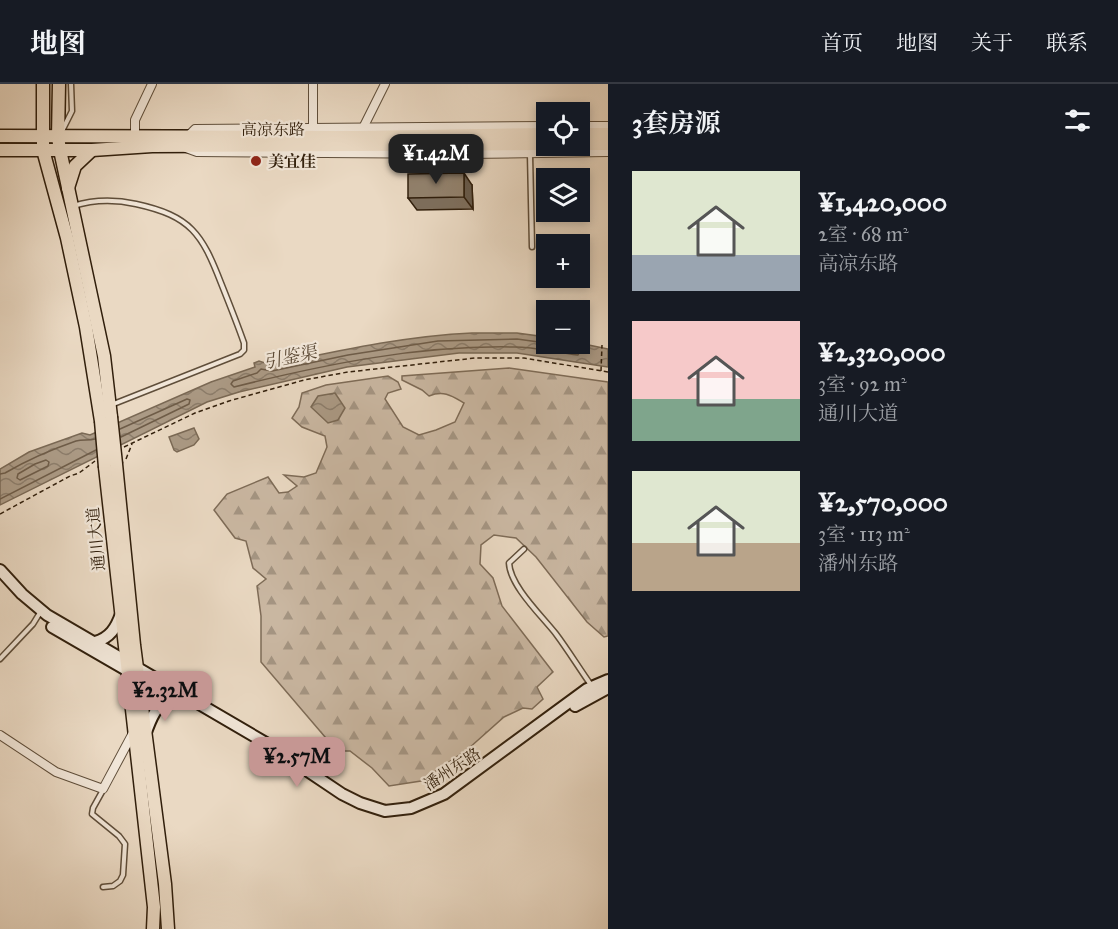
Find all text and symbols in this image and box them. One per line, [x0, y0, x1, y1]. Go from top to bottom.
text: 地图 [30, 26, 86, 61]
text: 首页 [821, 30, 863, 56]
text: 地图 [896, 30, 938, 56]
text: 关于 [971, 30, 1013, 56]
text: 联系 [1046, 30, 1088, 56]
map controls [536, 102, 590, 354]
button: locate [536, 102, 590, 156]
icon: filters [1061, 104, 1094, 137]
text: 3套房源 [632, 107, 720, 139]
street label: 高凉东路 [241, 120, 305, 139]
pin: ¥1.42M [387, 134, 485, 185]
text: ¥1.42M [402, 141, 470, 165]
place label: 美宜佳 [268, 152, 316, 171]
marker: 美宜佳 [249, 154, 263, 168]
button: layers [536, 168, 590, 222]
text: ¥1,420,000 [818, 186, 947, 218]
icon: home [680, 195, 752, 267]
text: 2室 · 68 m² [818, 222, 909, 246]
button: + [536, 234, 590, 288]
text: 高凉东路 [818, 251, 898, 275]
button: − [536, 300, 590, 354]
text: ¥2,320,000 [818, 336, 946, 368]
water label: 引鉴渠 [261, 340, 322, 373]
icon: home [680, 345, 752, 417]
text: 3室 · 92 m² [818, 372, 907, 396]
text: 通川大道 [818, 401, 898, 425]
text: ¥2,570,000 [818, 486, 948, 518]
icon: home [680, 495, 752, 567]
street label: 通川大道 [83, 506, 109, 572]
text: 3室 · 113 m² [818, 522, 910, 546]
text: 潘州东路 [818, 551, 898, 575]
pin: ¥2.32M [116, 671, 214, 722]
text: ¥2.32M [132, 678, 198, 702]
pin: ¥2.57M [248, 737, 346, 788]
text: ¥2.57M [263, 744, 331, 768]
street label: 潘州东路 [420, 744, 484, 794]

